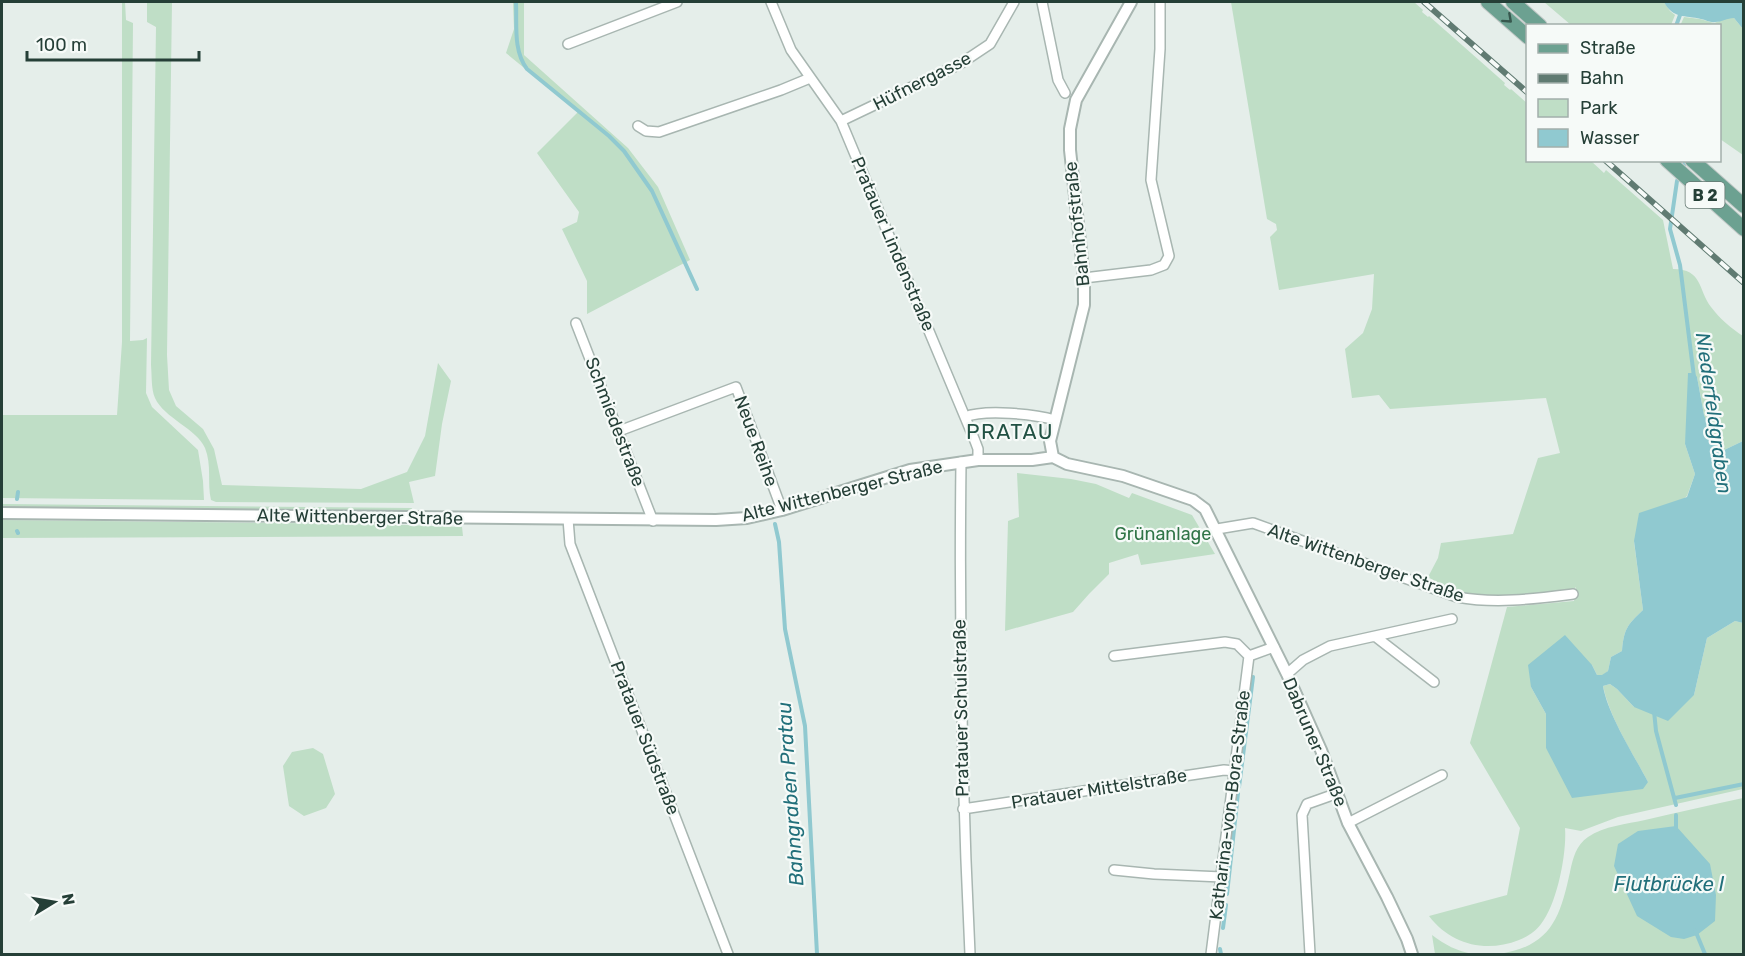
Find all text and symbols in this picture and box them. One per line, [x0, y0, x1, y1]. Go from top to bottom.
one-way arrow [1501, 12, 1512, 23]
scale bar [27, 24, 200, 62]
legend [1526, 24, 1721, 162]
text: 100 m [36, 34, 87, 56]
text: Straße [1580, 37, 1636, 59]
street label: Hüfnergasse [869, 47, 975, 115]
text: Bahn [1580, 67, 1624, 89]
text: Park [1580, 97, 1618, 119]
text: Wasser [1580, 127, 1639, 149]
street label: Pratauer Lindenstraße [846, 153, 940, 335]
street label: Bahnhofstraße [1060, 160, 1094, 288]
road number: B 2 [1686, 182, 1724, 208]
water label: Niederfeldgraben [1691, 331, 1737, 495]
street label: Schmiedestraße [580, 354, 650, 490]
street label: Neue Reihe [729, 393, 783, 489]
district label: PRATAU [966, 419, 1054, 444]
street label: Alte Wittenberger Straße [739, 455, 945, 527]
street label: Alte Wittenberger Straße [257, 504, 463, 530]
street label: Alte Wittenberger Straße [1265, 519, 1467, 607]
park label: Grünanlage [1115, 523, 1211, 545]
street label: Pratauer Schulstraße [948, 619, 974, 797]
street label: Pratauer Südstraße [606, 658, 684, 818]
street label: Dabruner Straße [1278, 674, 1352, 810]
street label: Katharina-von-Bora-Straße [1205, 689, 1255, 921]
water label: Bahngraben Pratau [772, 701, 808, 887]
street label: Pratauer Mittelstraße [1010, 764, 1188, 814]
north arrow [24, 872, 84, 932]
water label: Flutbrücke I [1614, 872, 1725, 896]
text: N [58, 892, 79, 907]

